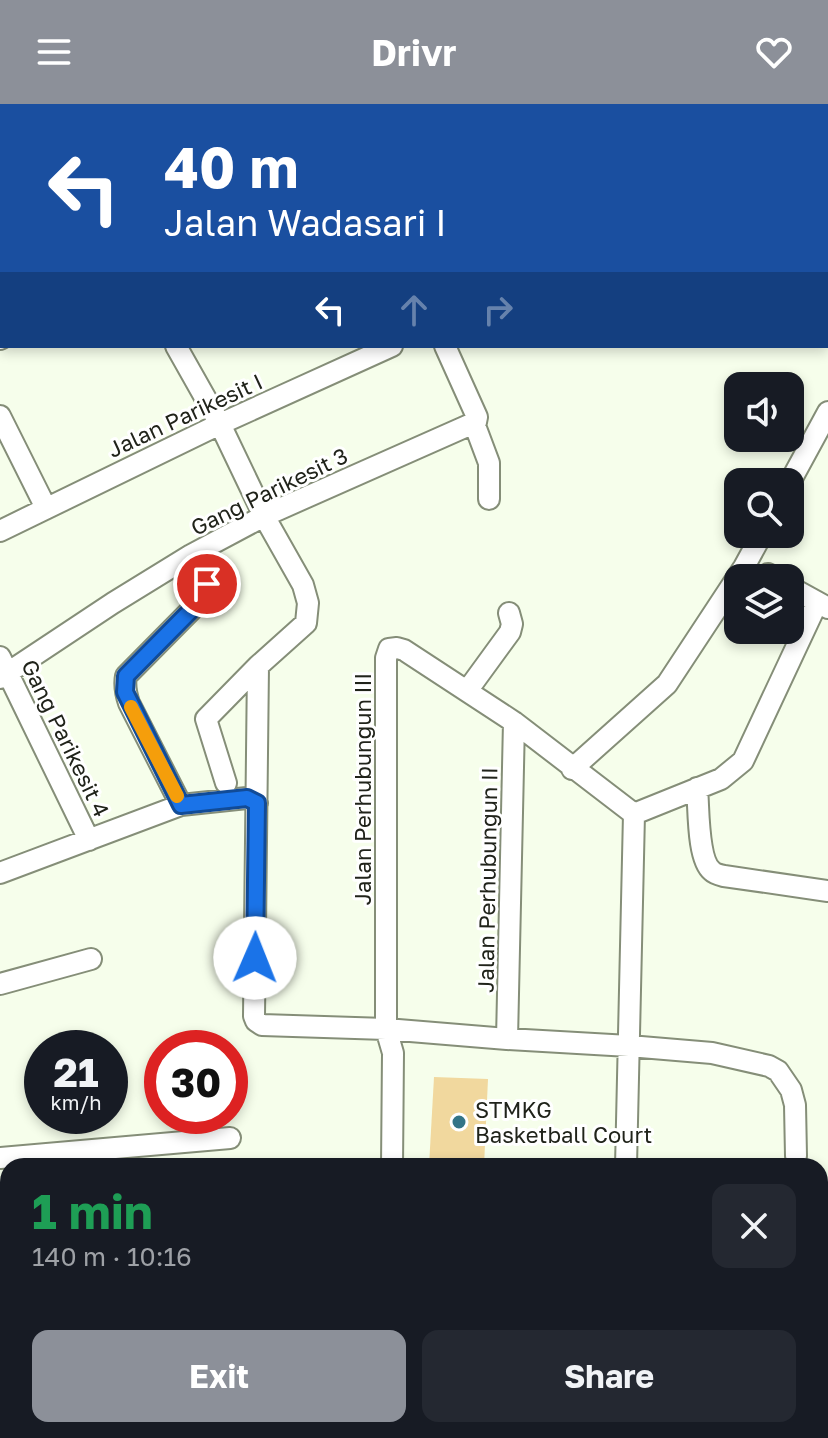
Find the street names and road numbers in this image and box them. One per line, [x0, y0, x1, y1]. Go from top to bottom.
street label: Jalan Parikesit I [103, 367, 267, 463]
street label: Gang Parikesit 3 [186, 441, 352, 541]
street label: Gang Parikesit 4 [16, 655, 116, 821]
street label: Jalan Perhubungun III [349, 673, 376, 905]
street label: Jalan Perhubungun II [472, 767, 502, 993]

